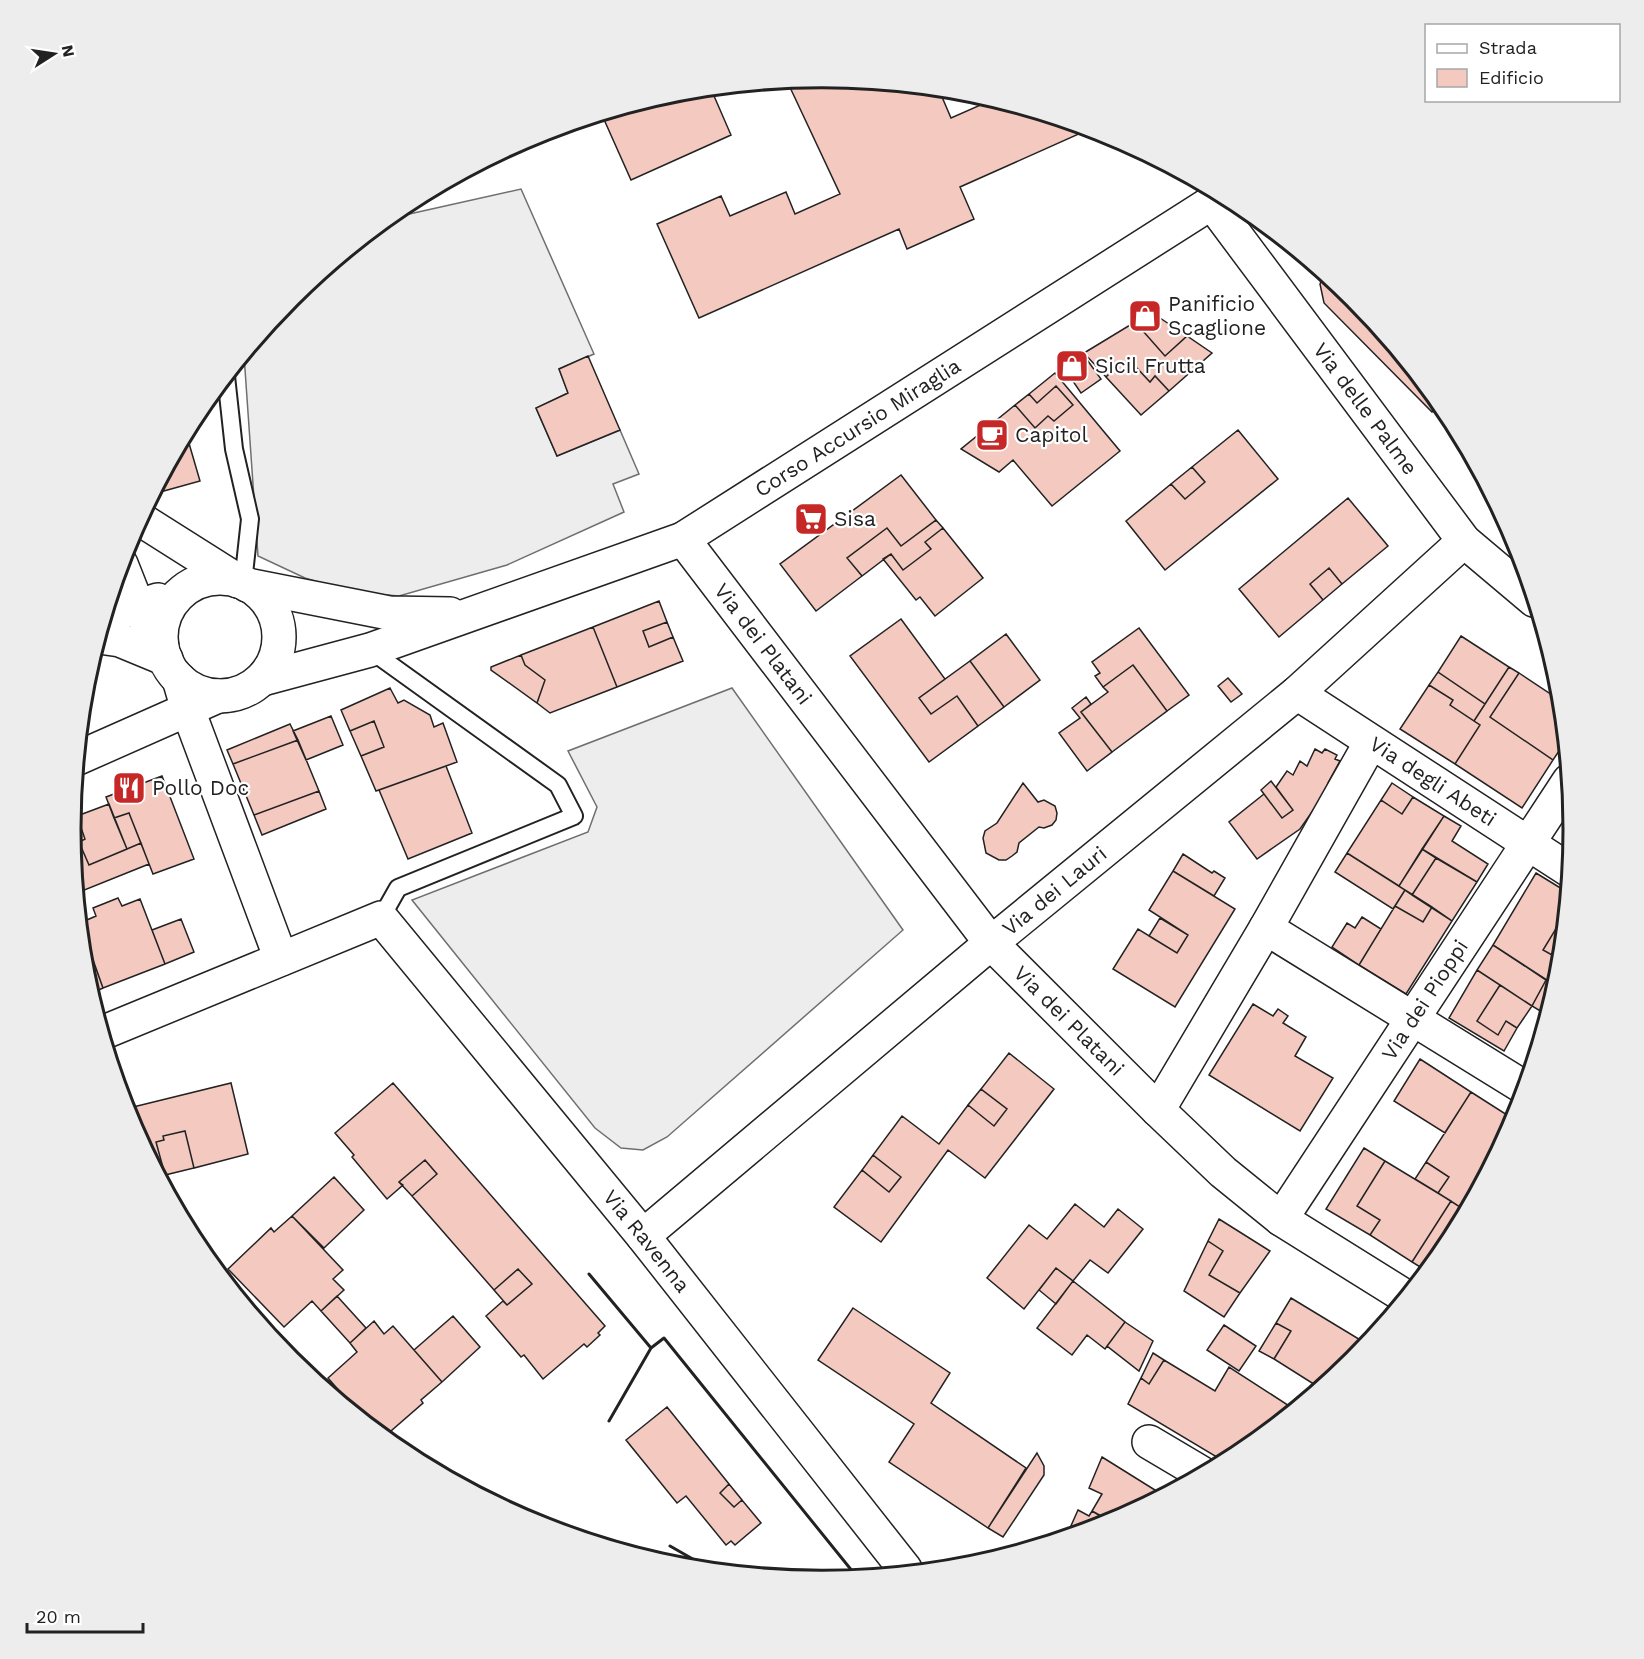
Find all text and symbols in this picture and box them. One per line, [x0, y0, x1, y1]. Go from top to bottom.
north arrow [24, 24, 84, 84]
legend [1425, 24, 1620, 102]
text: Strada [1479, 37, 1537, 58]
text: N [58, 43, 79, 59]
text: Edificio [1479, 67, 1544, 88]
place label: Panificio Scaglione [1168, 291, 1266, 340]
shop icon: Panificio Scaglione [1127, 298, 1163, 334]
street label: Via delle Palme [1308, 337, 1423, 479]
shop icon: Sicil Frutta [1054, 348, 1090, 384]
street label: Corso Accursio Miraglia [750, 353, 965, 502]
place label: Sicil Frutta [1095, 353, 1206, 378]
cafe icon: Capitol [974, 417, 1010, 453]
place label: Capitol [1015, 422, 1088, 447]
supermarket icon: Sisa [793, 501, 829, 537]
place label: Sisa [834, 506, 876, 531]
street label: Via dei Platani [709, 578, 818, 709]
street label: Via degli Abeti [1365, 731, 1501, 831]
restaurant icon: Pollo Doc [111, 770, 147, 806]
place label: Pollo Doc [152, 775, 249, 800]
street label: Via dei Lauri [997, 841, 1111, 941]
street label: Via dei Pioppi [1376, 935, 1473, 1065]
street label: Via dei Platani [1009, 960, 1130, 1081]
street label: Via Ravenna [598, 1185, 696, 1297]
scale bar [27, 1596, 142, 1634]
text: 20 m [36, 1606, 81, 1627]

